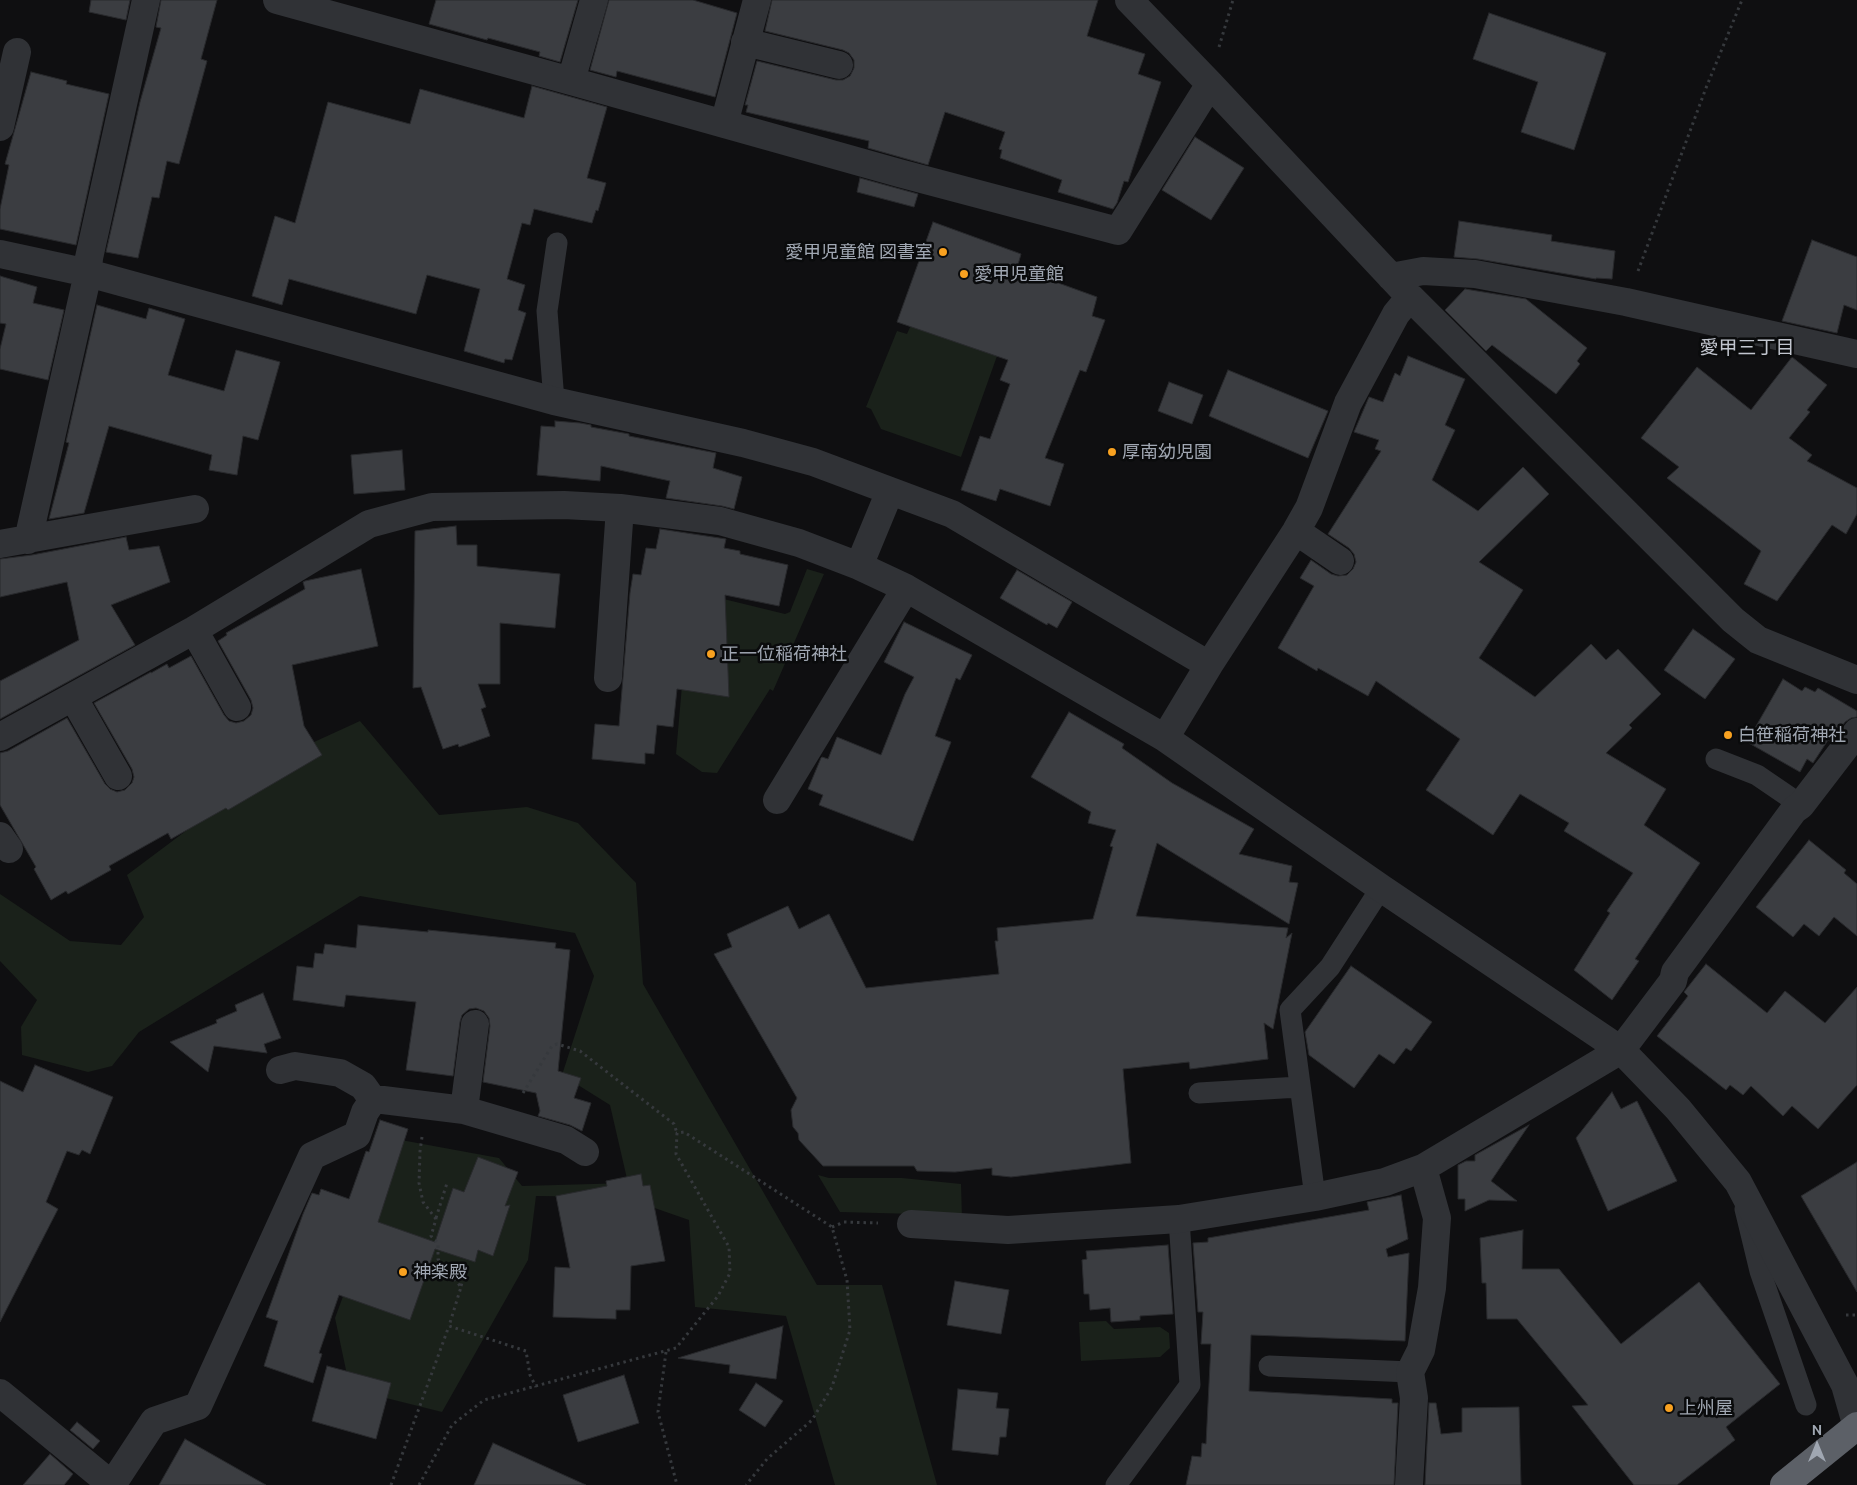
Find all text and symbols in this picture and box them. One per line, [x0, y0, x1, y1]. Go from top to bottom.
place label: 愛甲児童館 図書室 [785, 241, 933, 263]
marker: 愛甲児童館 図書室 [937, 246, 949, 258]
place label: 愛甲児童館 [974, 263, 1064, 285]
marker: 愛甲児童館 [958, 268, 970, 280]
district label: 愛甲三丁目 [1700, 337, 1794, 359]
place label: 厚南幼児園 [1122, 441, 1212, 463]
marker: 厚南幼児園 [1106, 446, 1118, 458]
place label: 正一位稲荷神社 [721, 643, 847, 665]
marker: 正一位稲荷神社 [705, 648, 717, 660]
place label: 白笹稲荷神社 [1738, 724, 1846, 746]
marker: 白笹稲荷神社 [1722, 729, 1734, 741]
place label: 神楽殿 [413, 1261, 467, 1283]
marker: 神楽殿 [397, 1266, 409, 1278]
place label: 上州屋 [1679, 1397, 1733, 1419]
marker: 上州屋 [1663, 1402, 1675, 1414]
north arrow [1792, 1420, 1842, 1470]
text: N [1812, 1422, 1822, 1438]

